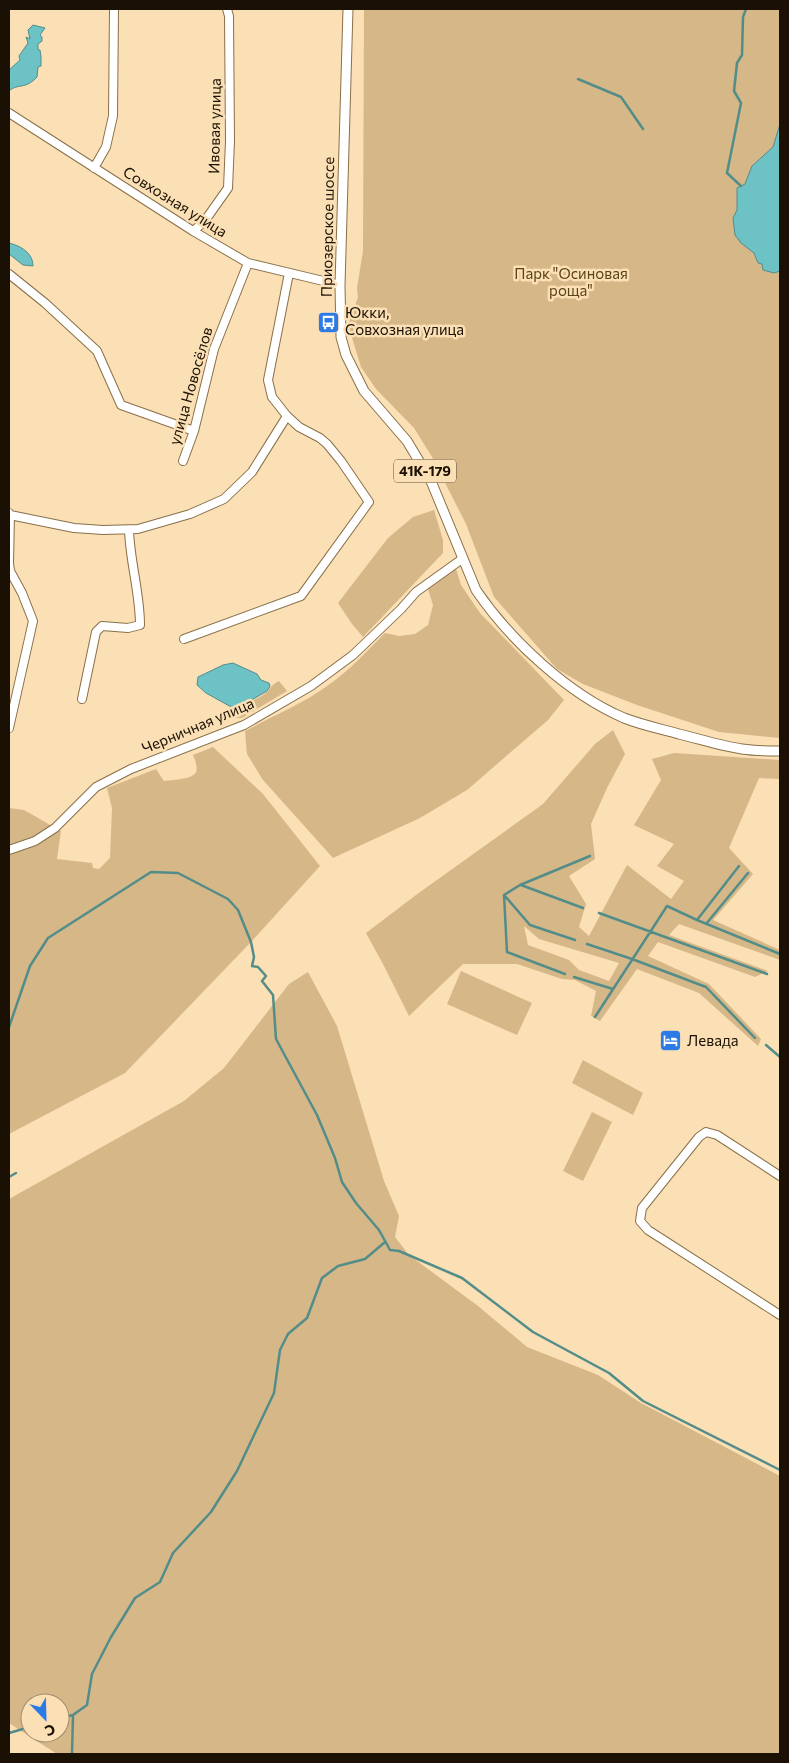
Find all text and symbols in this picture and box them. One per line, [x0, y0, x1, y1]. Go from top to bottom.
street label: Ивовая улица [204, 78, 224, 174]
street label: Приозерское шоссе [317, 157, 337, 297]
street label: Совхозная улица [120, 162, 231, 240]
park label: Парк "Осиновая роща" [514, 264, 628, 299]
place label: Юкки, Совхозная улица [345, 303, 464, 338]
bus stop icon: Юкки, Совхозная улица [317, 310, 341, 334]
street label: улица Новосёлов [165, 325, 216, 447]
road number: 41К-179 [394, 460, 456, 482]
street label: Черничная улица [139, 693, 256, 757]
hotel icon: Левада [659, 1029, 683, 1053]
place label: Левада [687, 1031, 738, 1049]
north arrow [20, 1693, 70, 1743]
text: С [43, 1721, 58, 1740]

